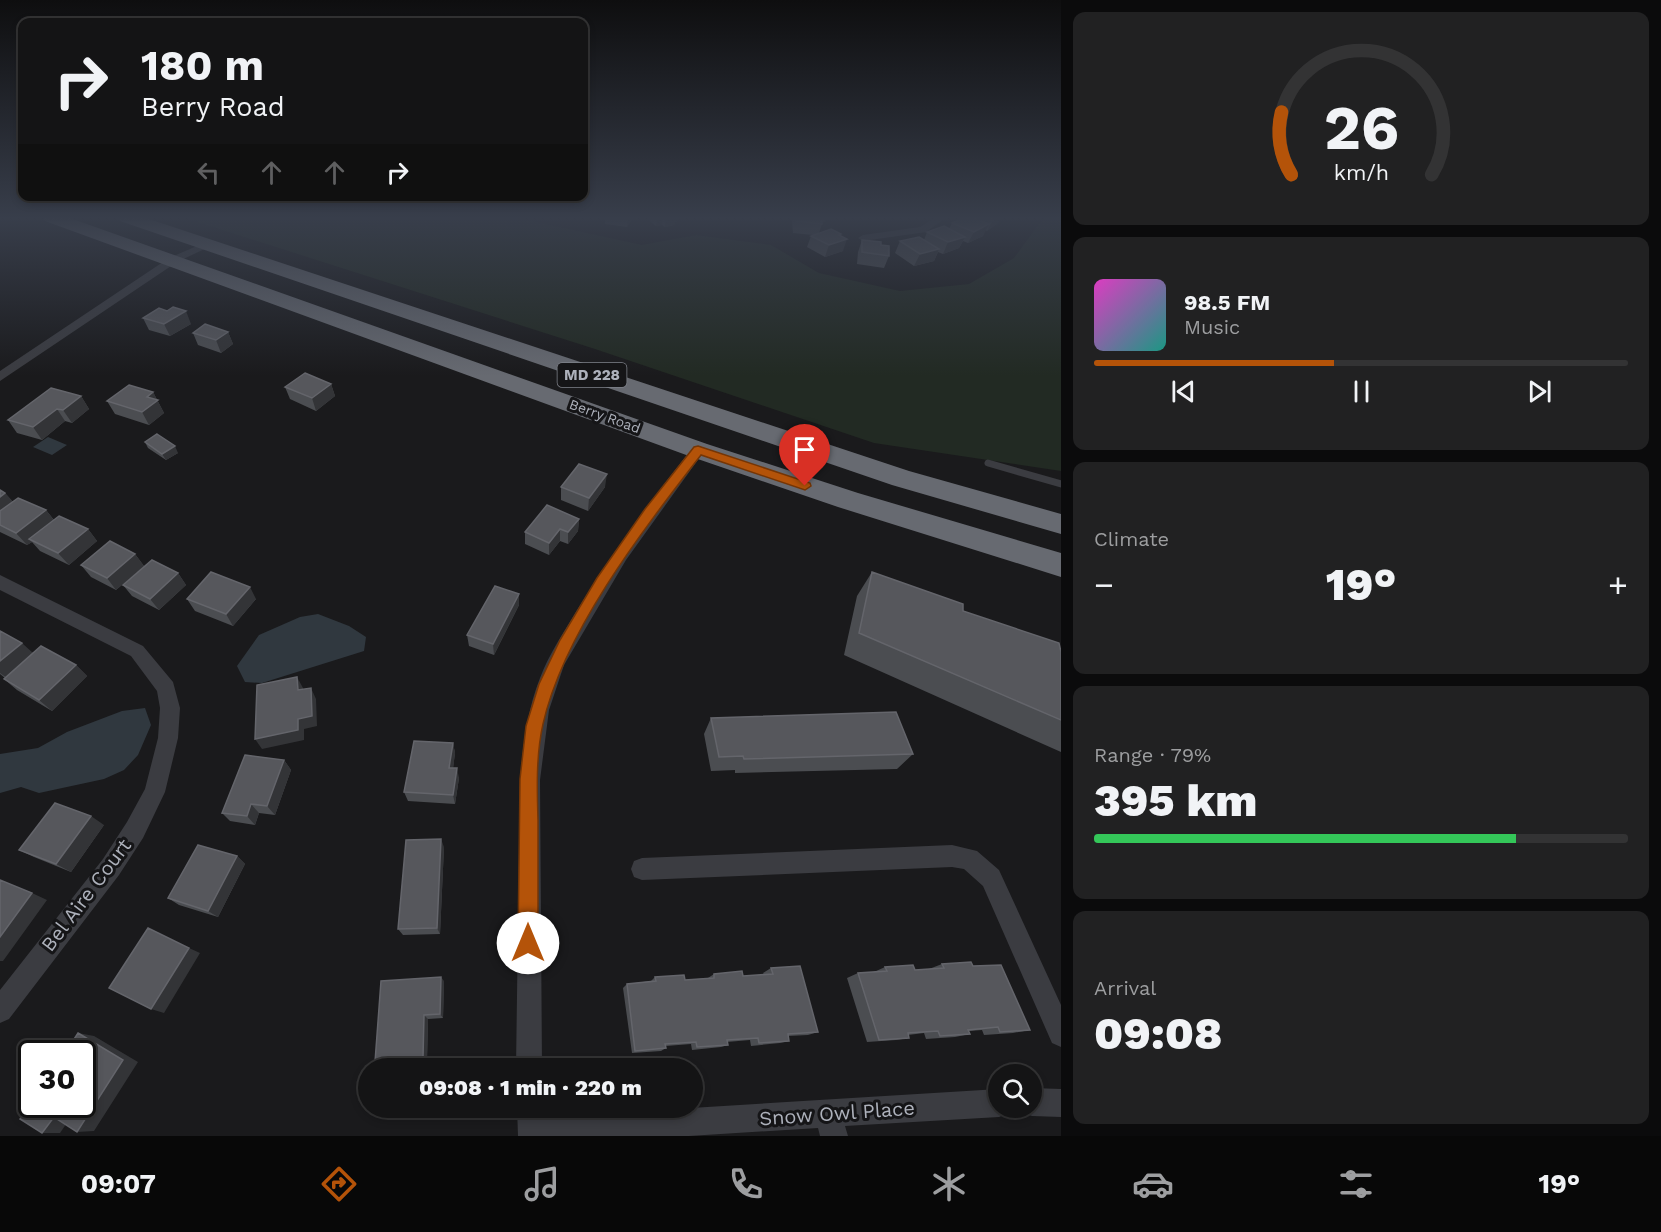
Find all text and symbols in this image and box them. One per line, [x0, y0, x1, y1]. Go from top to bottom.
text: 180 m [141, 41, 264, 90]
icon: right [42, 42, 120, 120]
text: Berry Road [141, 91, 285, 123]
text: 26 [1323, 92, 1399, 165]
icon: left [192, 156, 225, 189]
icon: ahead [255, 156, 288, 189]
icon: ahead [318, 156, 351, 189]
icon: right [381, 156, 414, 189]
text: km/h [1333, 161, 1389, 186]
text: 98.5 FM [1184, 290, 1270, 315]
text: Music [1184, 315, 1240, 339]
road number: MD 228 [558, 363, 626, 387]
icon: previous [1167, 375, 1200, 408]
icon: pause [1345, 375, 1378, 408]
icon: next [1523, 375, 1556, 408]
street label: Berry Road [567, 396, 643, 436]
pin [779, 424, 830, 486]
icon: arrive [788, 433, 821, 466]
text: Climate [1094, 527, 1169, 551]
text: 19° [1326, 558, 1396, 611]
text: − [1094, 565, 1114, 604]
text: + [1608, 565, 1628, 604]
text: Range · 79% [1094, 743, 1211, 767]
text: 395 km [1094, 774, 1257, 827]
street label: Bel Aire Court [36, 833, 137, 956]
position arrow [496, 911, 560, 975]
text: Arrival [1094, 976, 1156, 1000]
text: 09:08 [1094, 1007, 1222, 1060]
speed limit sign: 30 [18, 1040, 96, 1118]
map controls [988, 1064, 1042, 1118]
button: search [988, 1064, 1042, 1118]
text: 09:08 · 1 min · 220 m [419, 1075, 642, 1100]
street label: Snow Owl Place [758, 1096, 916, 1130]
icon: directions [318, 1163, 360, 1205]
icon: music [521, 1163, 563, 1205]
icon: phone [725, 1163, 767, 1205]
icon: climate [928, 1163, 970, 1205]
icon: car [1132, 1163, 1174, 1205]
icon: filters [1335, 1163, 1377, 1205]
text: 09:07 [81, 1168, 156, 1200]
text: 19° [1539, 1168, 1580, 1200]

